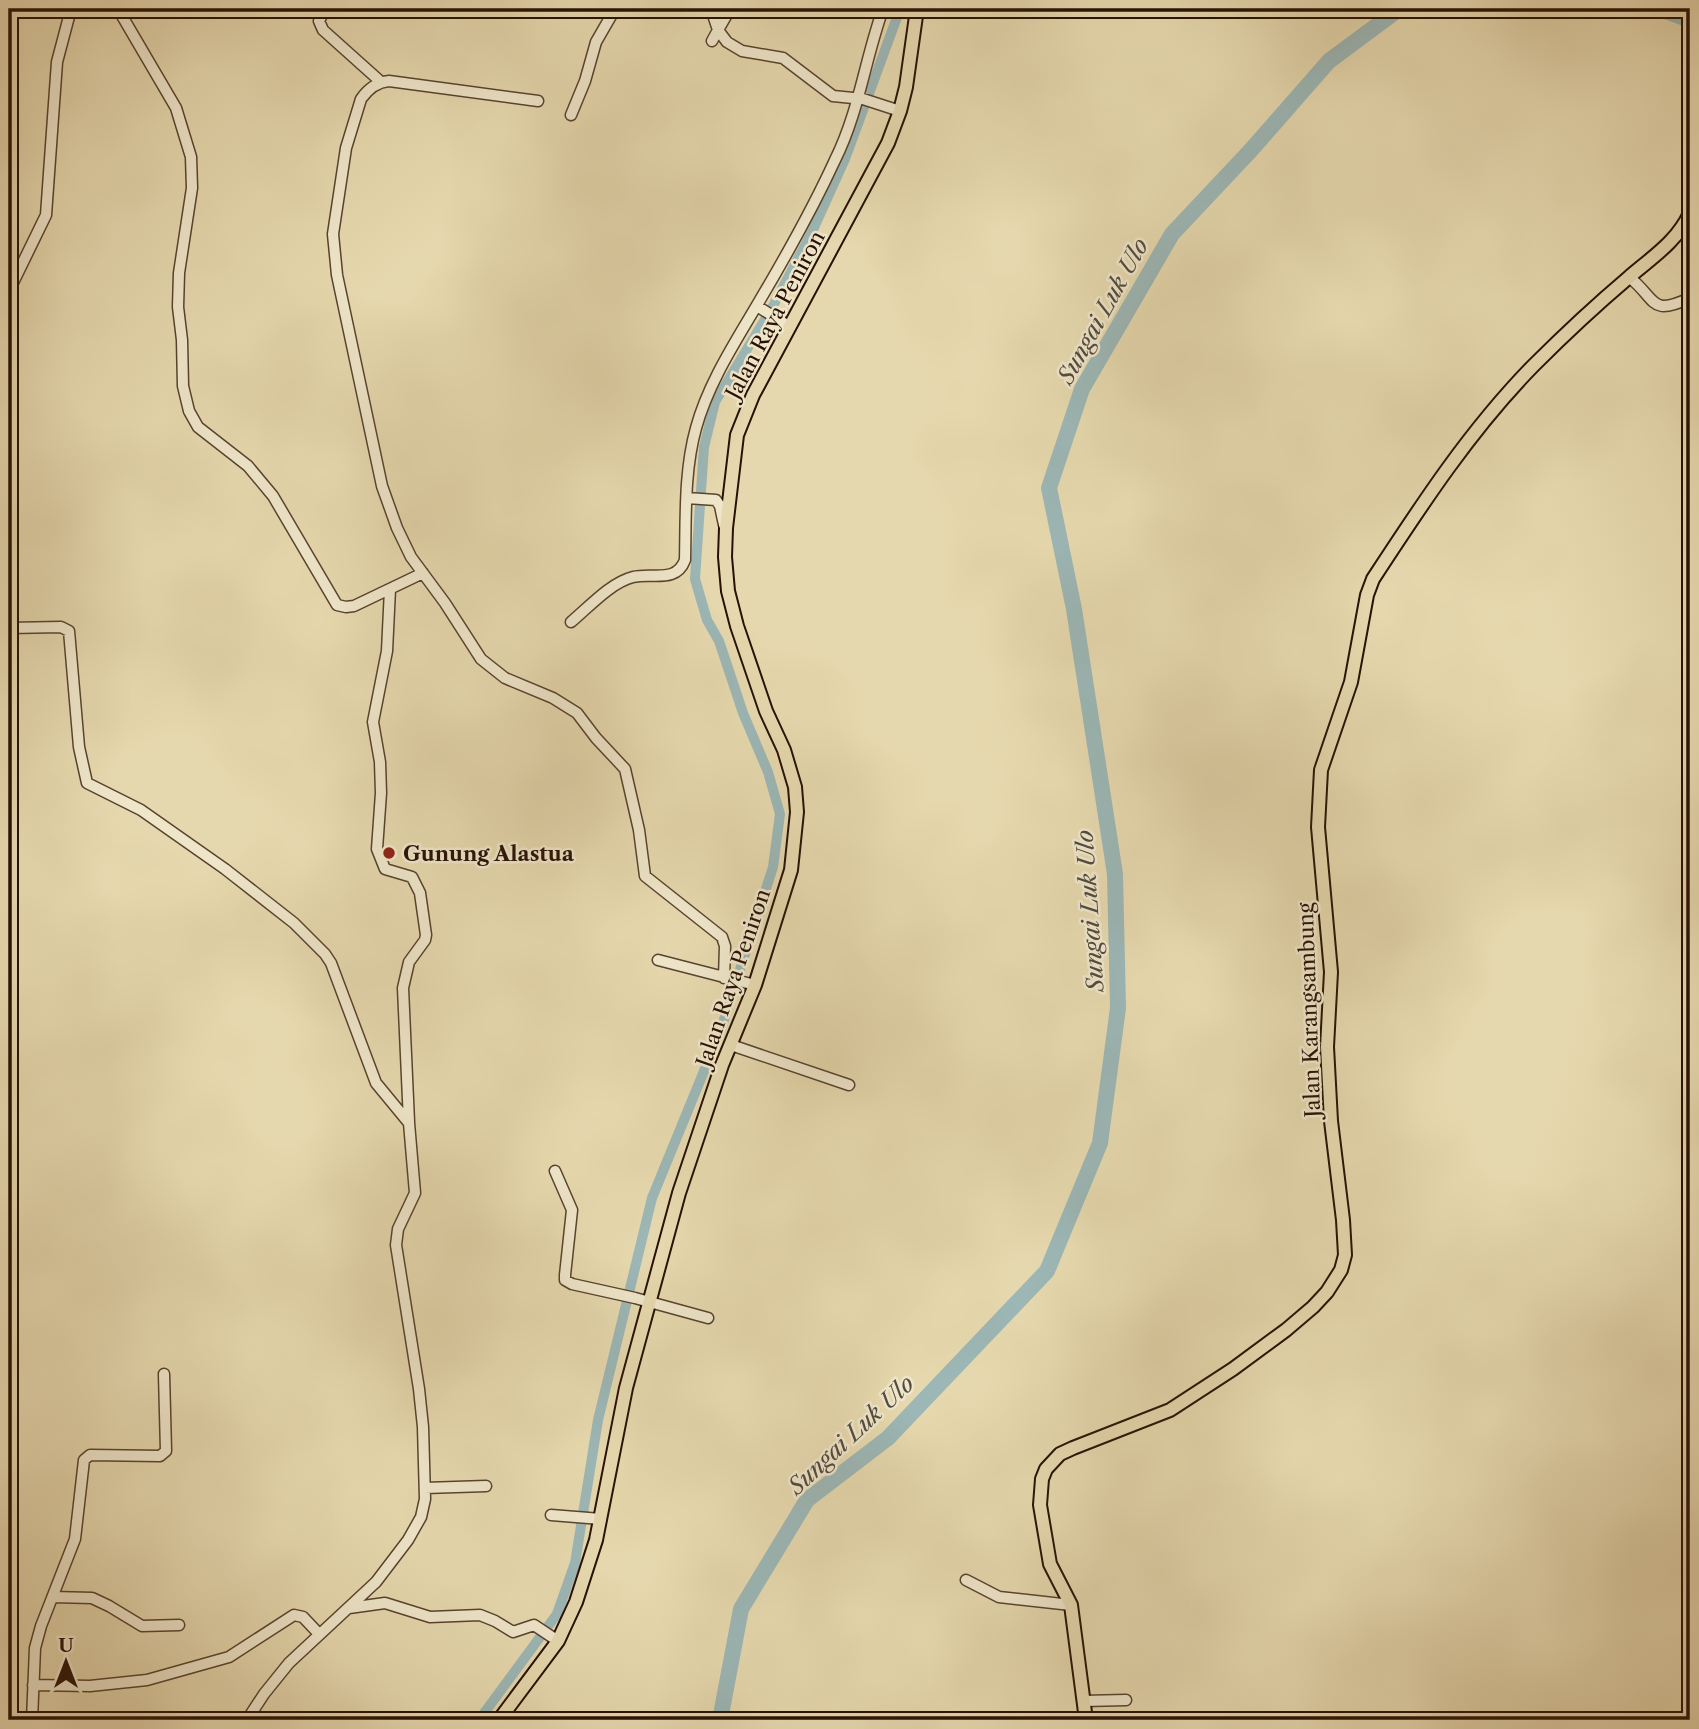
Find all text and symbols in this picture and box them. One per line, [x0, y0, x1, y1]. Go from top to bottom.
street label: Jalan Raya Peniron [719, 227, 830, 406]
water label: Sungai Luk Ulo [1051, 233, 1155, 390]
water label: Sungai Luk Ulo [1070, 829, 1110, 995]
place label: Gunung Alastua [403, 841, 575, 866]
marker: Gunung Alastua [381, 845, 397, 861]
street label: Jalan Raya Peniron [690, 886, 775, 1073]
street label: Jalan Karangsambung [1293, 901, 1325, 1121]
water label: Sungai Luk Ulo [781, 1369, 920, 1502]
north arrow [32, 1628, 102, 1698]
text: U [58, 1634, 74, 1657]

